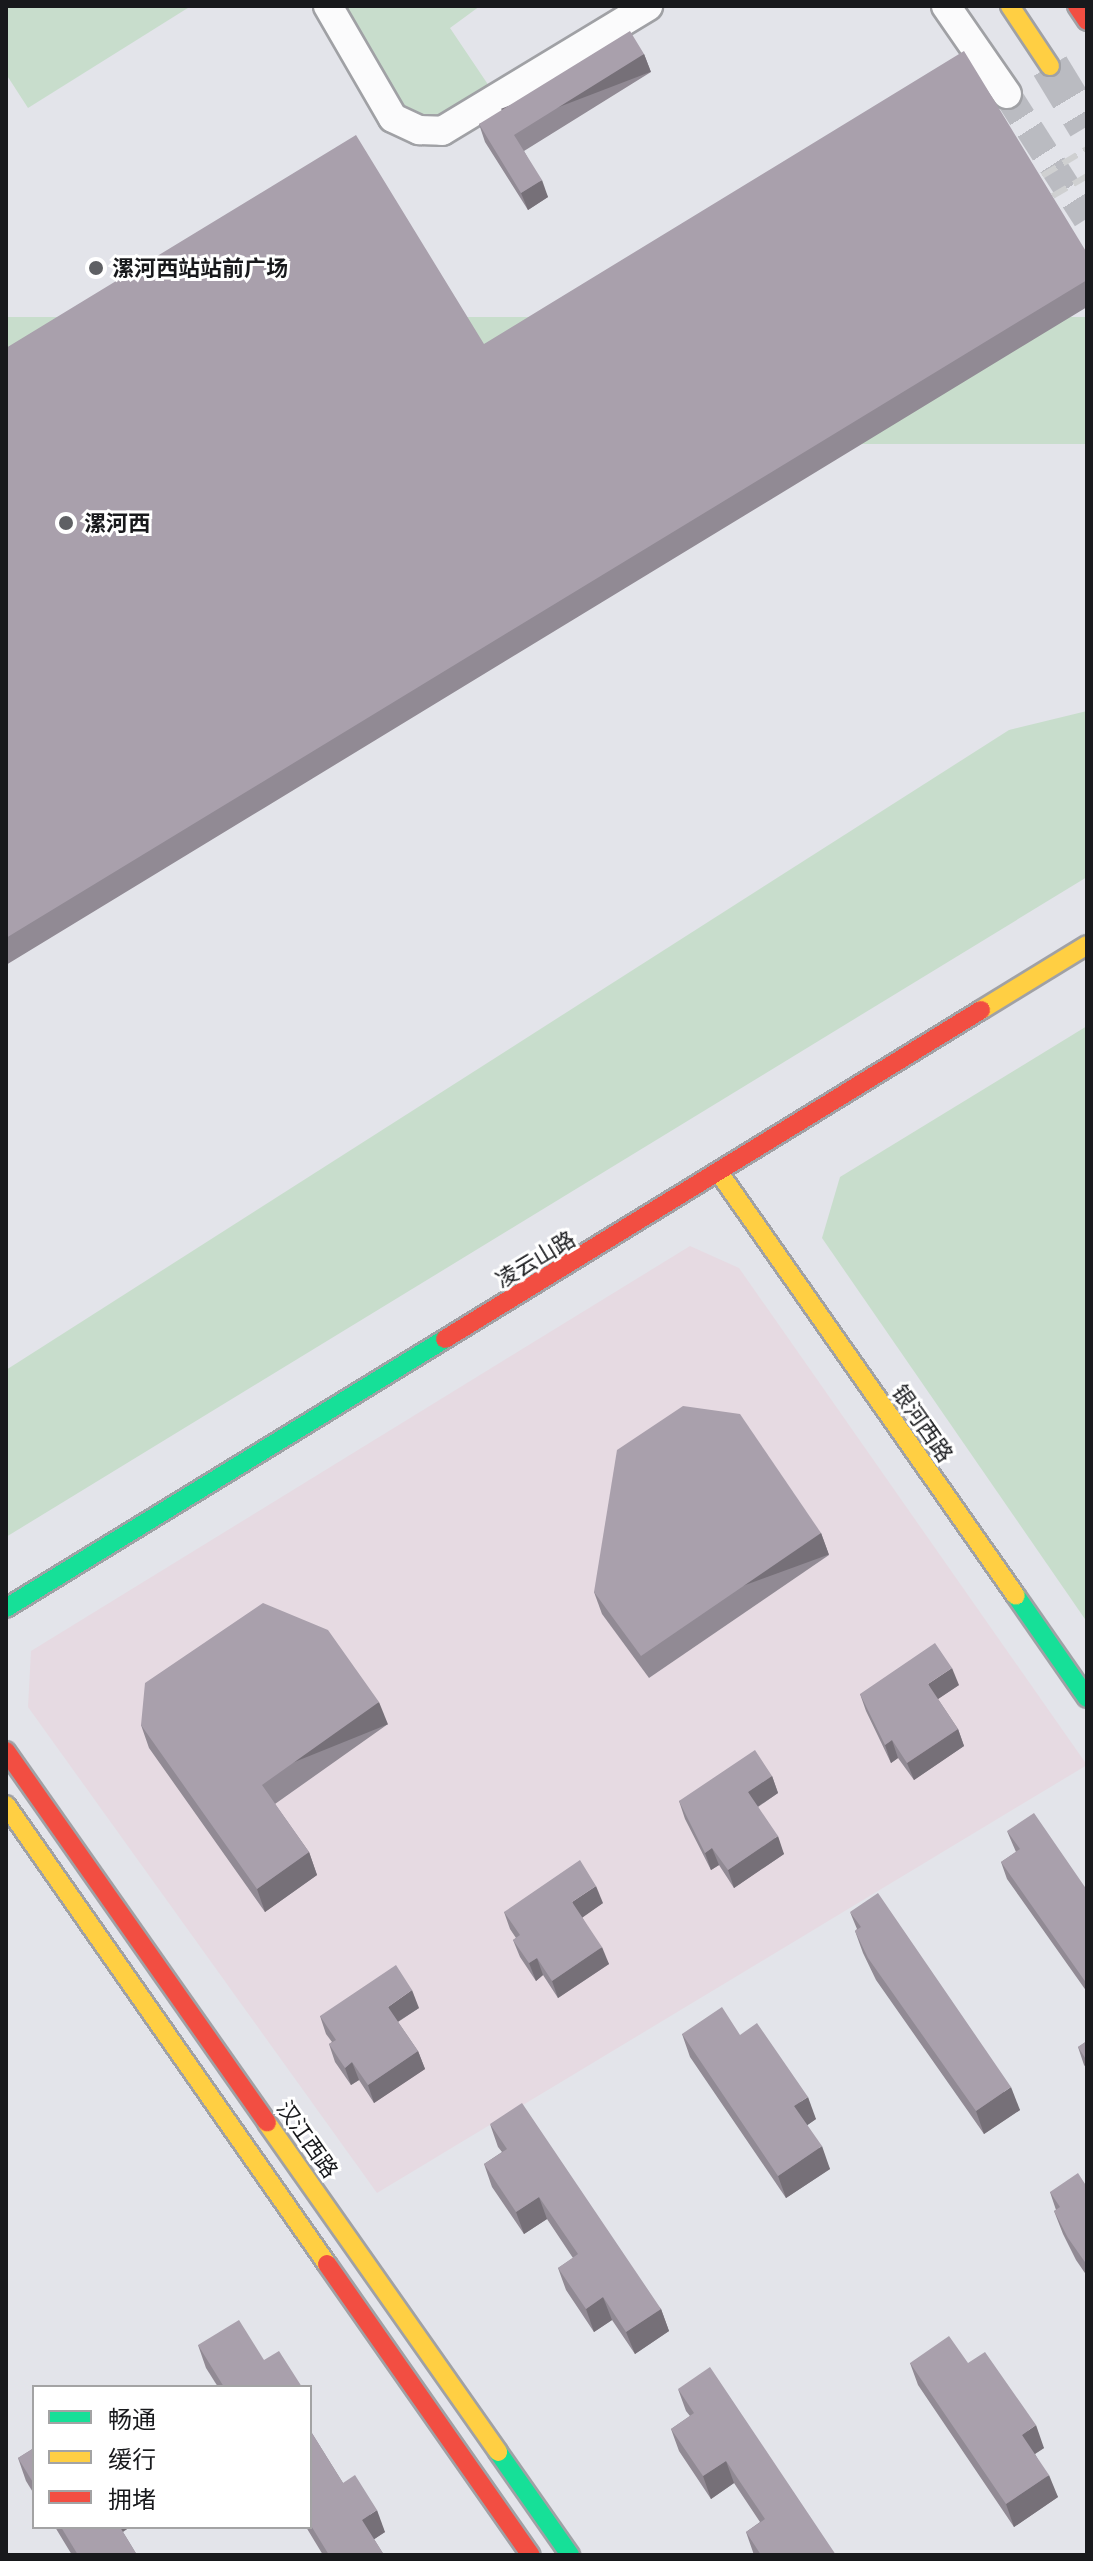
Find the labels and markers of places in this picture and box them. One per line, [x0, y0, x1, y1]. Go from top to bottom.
place label: 漯河西站站前广场 [112, 255, 288, 281]
marker: 漯河西站站前广场 [87, 259, 105, 277]
place label: 漯河西 [84, 510, 150, 536]
marker: 漯河西 [55, 512, 77, 534]

